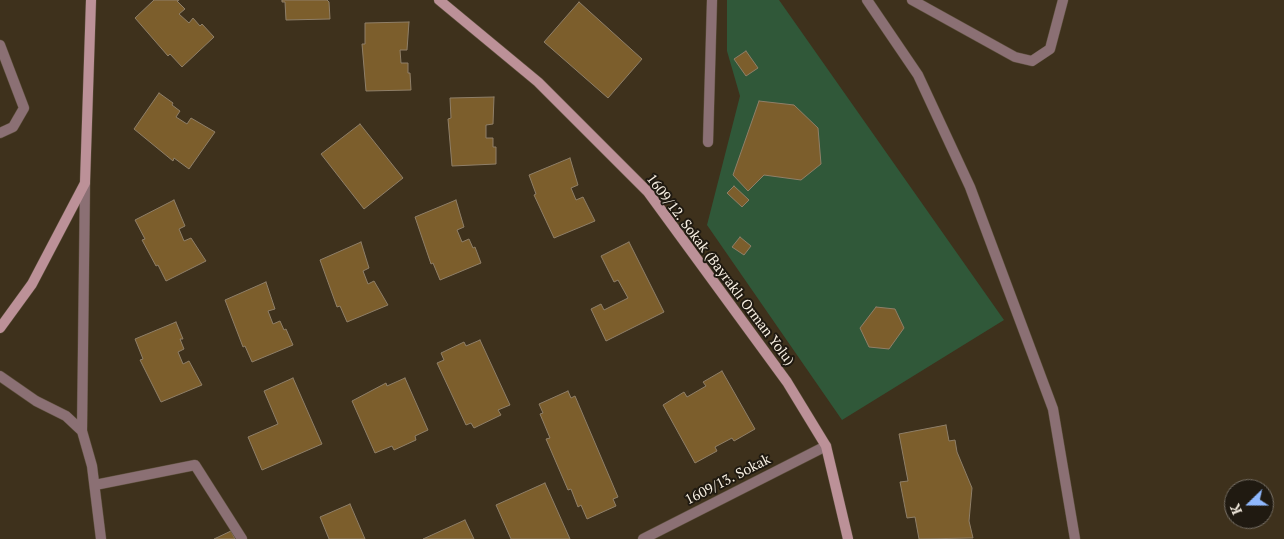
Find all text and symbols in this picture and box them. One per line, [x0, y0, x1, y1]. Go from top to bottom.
street label: 1609/12. Sokak (Bayraklı Orman Yolu) [643, 171, 797, 369]
street label: 1609/13. Sokak [682, 451, 774, 509]
north arrow [1224, 479, 1274, 529]
text: K [1225, 501, 1246, 518]

